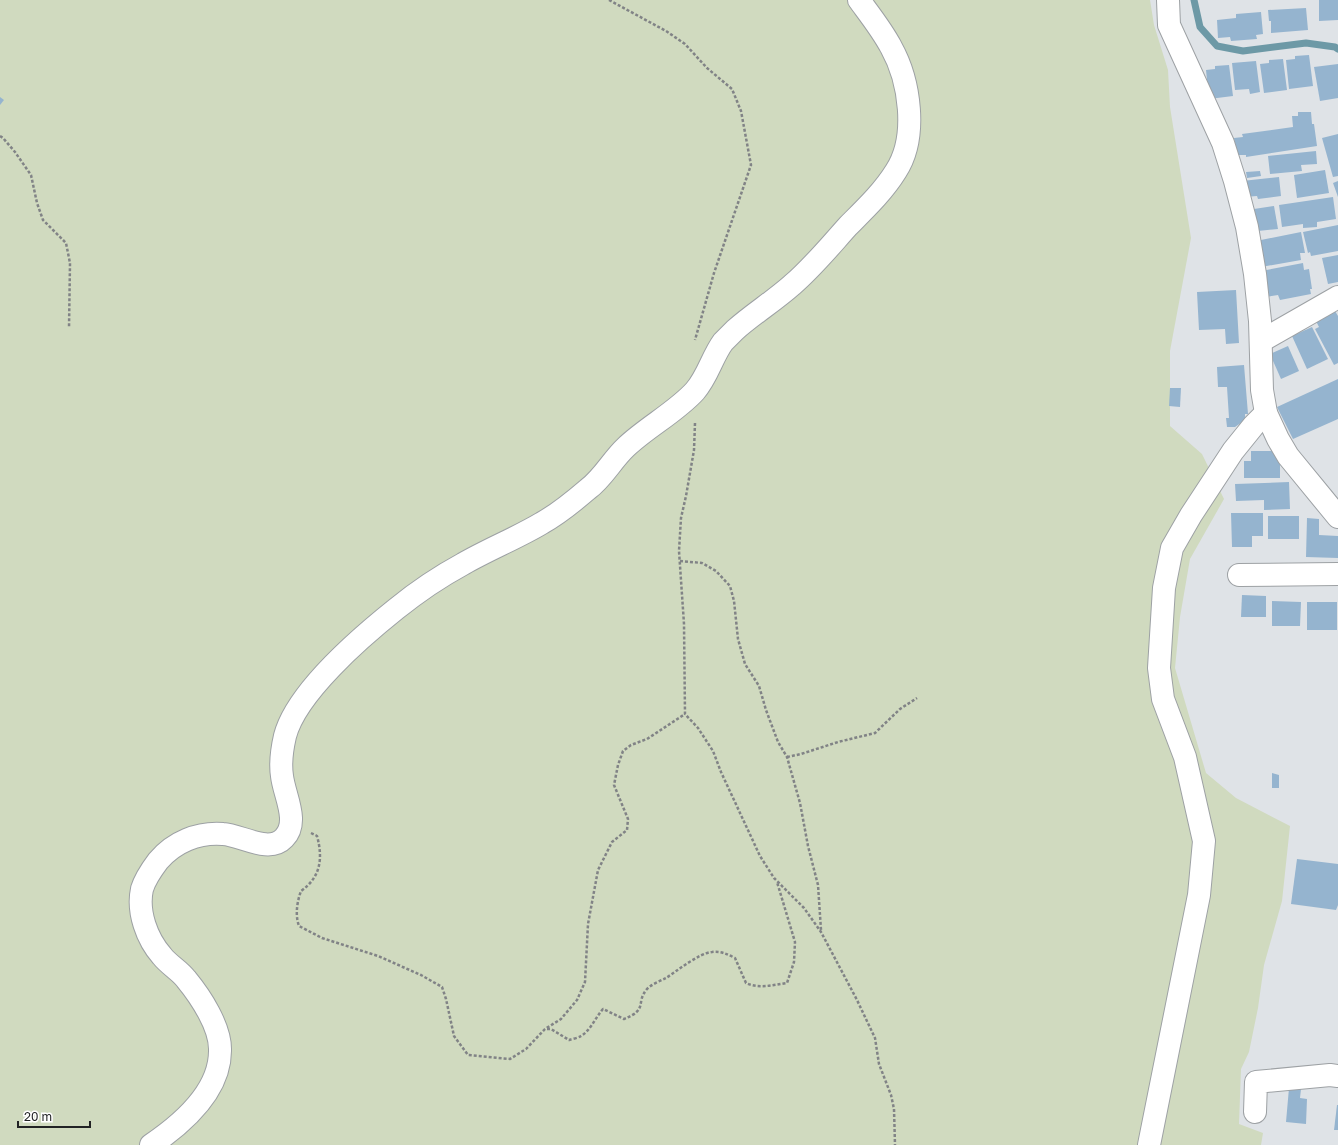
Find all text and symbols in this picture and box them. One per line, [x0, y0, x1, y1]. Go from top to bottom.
scale bar [18, 1103, 90, 1129]
text: 20 m [24, 1109, 52, 1124]

